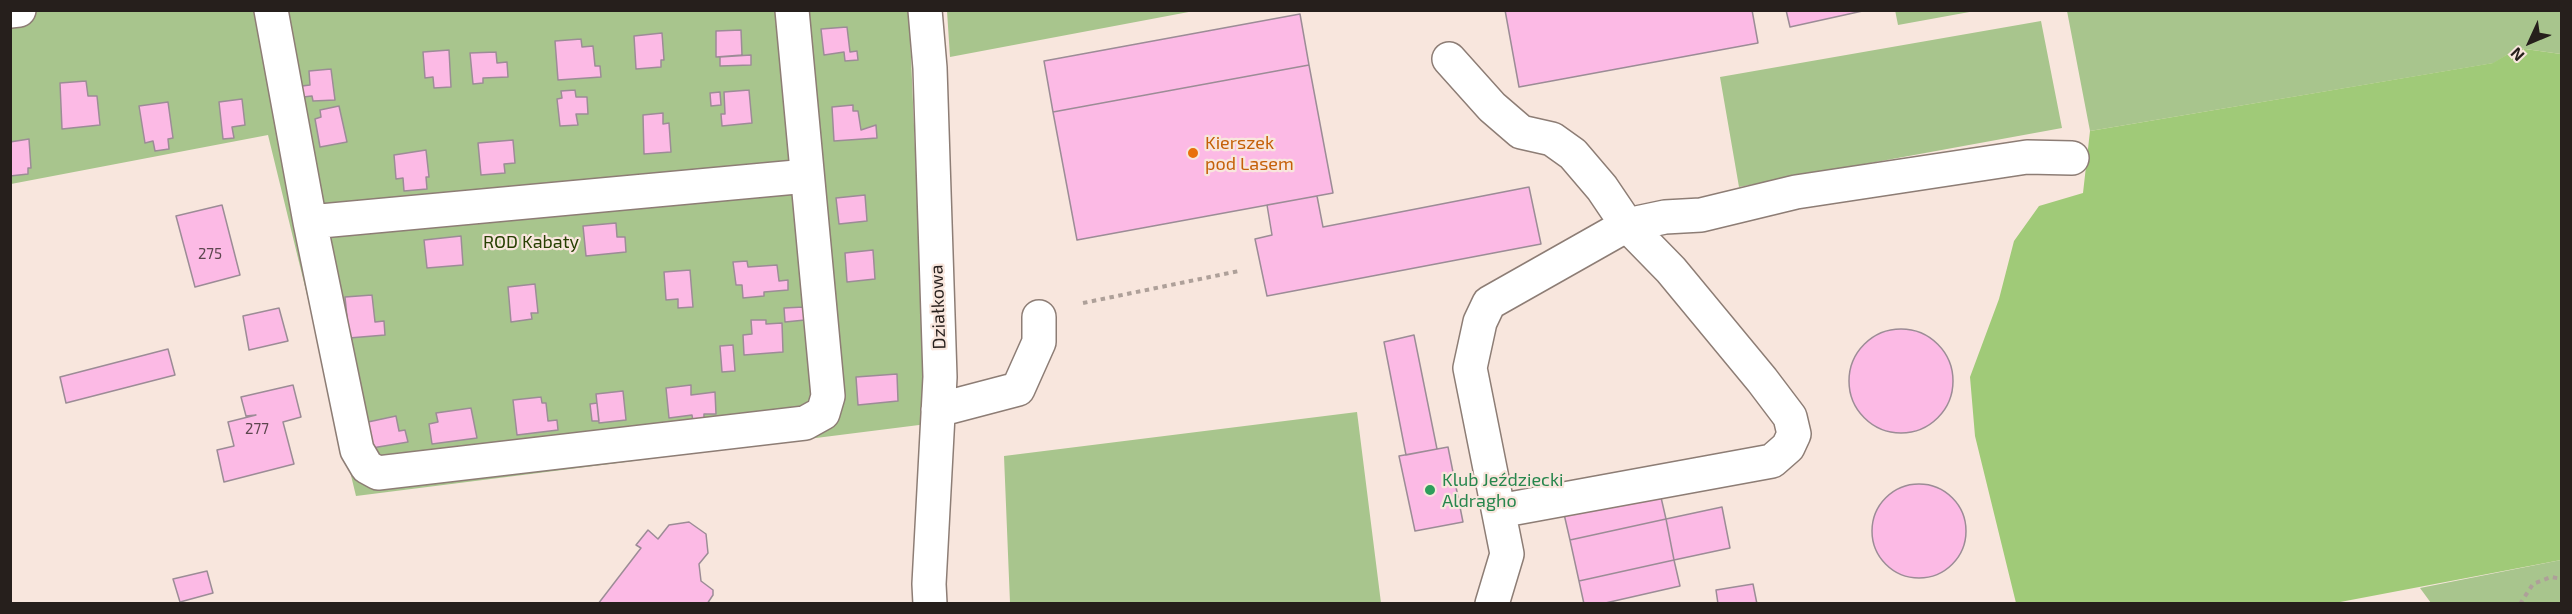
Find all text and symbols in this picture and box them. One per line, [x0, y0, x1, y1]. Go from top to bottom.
north arrow [2500, 12, 2560, 72]
text: N [2506, 44, 2528, 66]
place label: Kierszek pod Lasem [1205, 132, 1294, 174]
marker: Kierszek pod Lasem [1186, 146, 1200, 160]
park label: ROD Kabaty [483, 231, 579, 253]
house number: 275 [198, 245, 222, 263]
street label: Działkowa [926, 264, 950, 350]
house number: 277 [245, 420, 269, 438]
place label: Klub Jeździecki Aldragho [1442, 469, 1564, 512]
marker: Klub Jeździecki Aldragho [1423, 483, 1437, 497]

